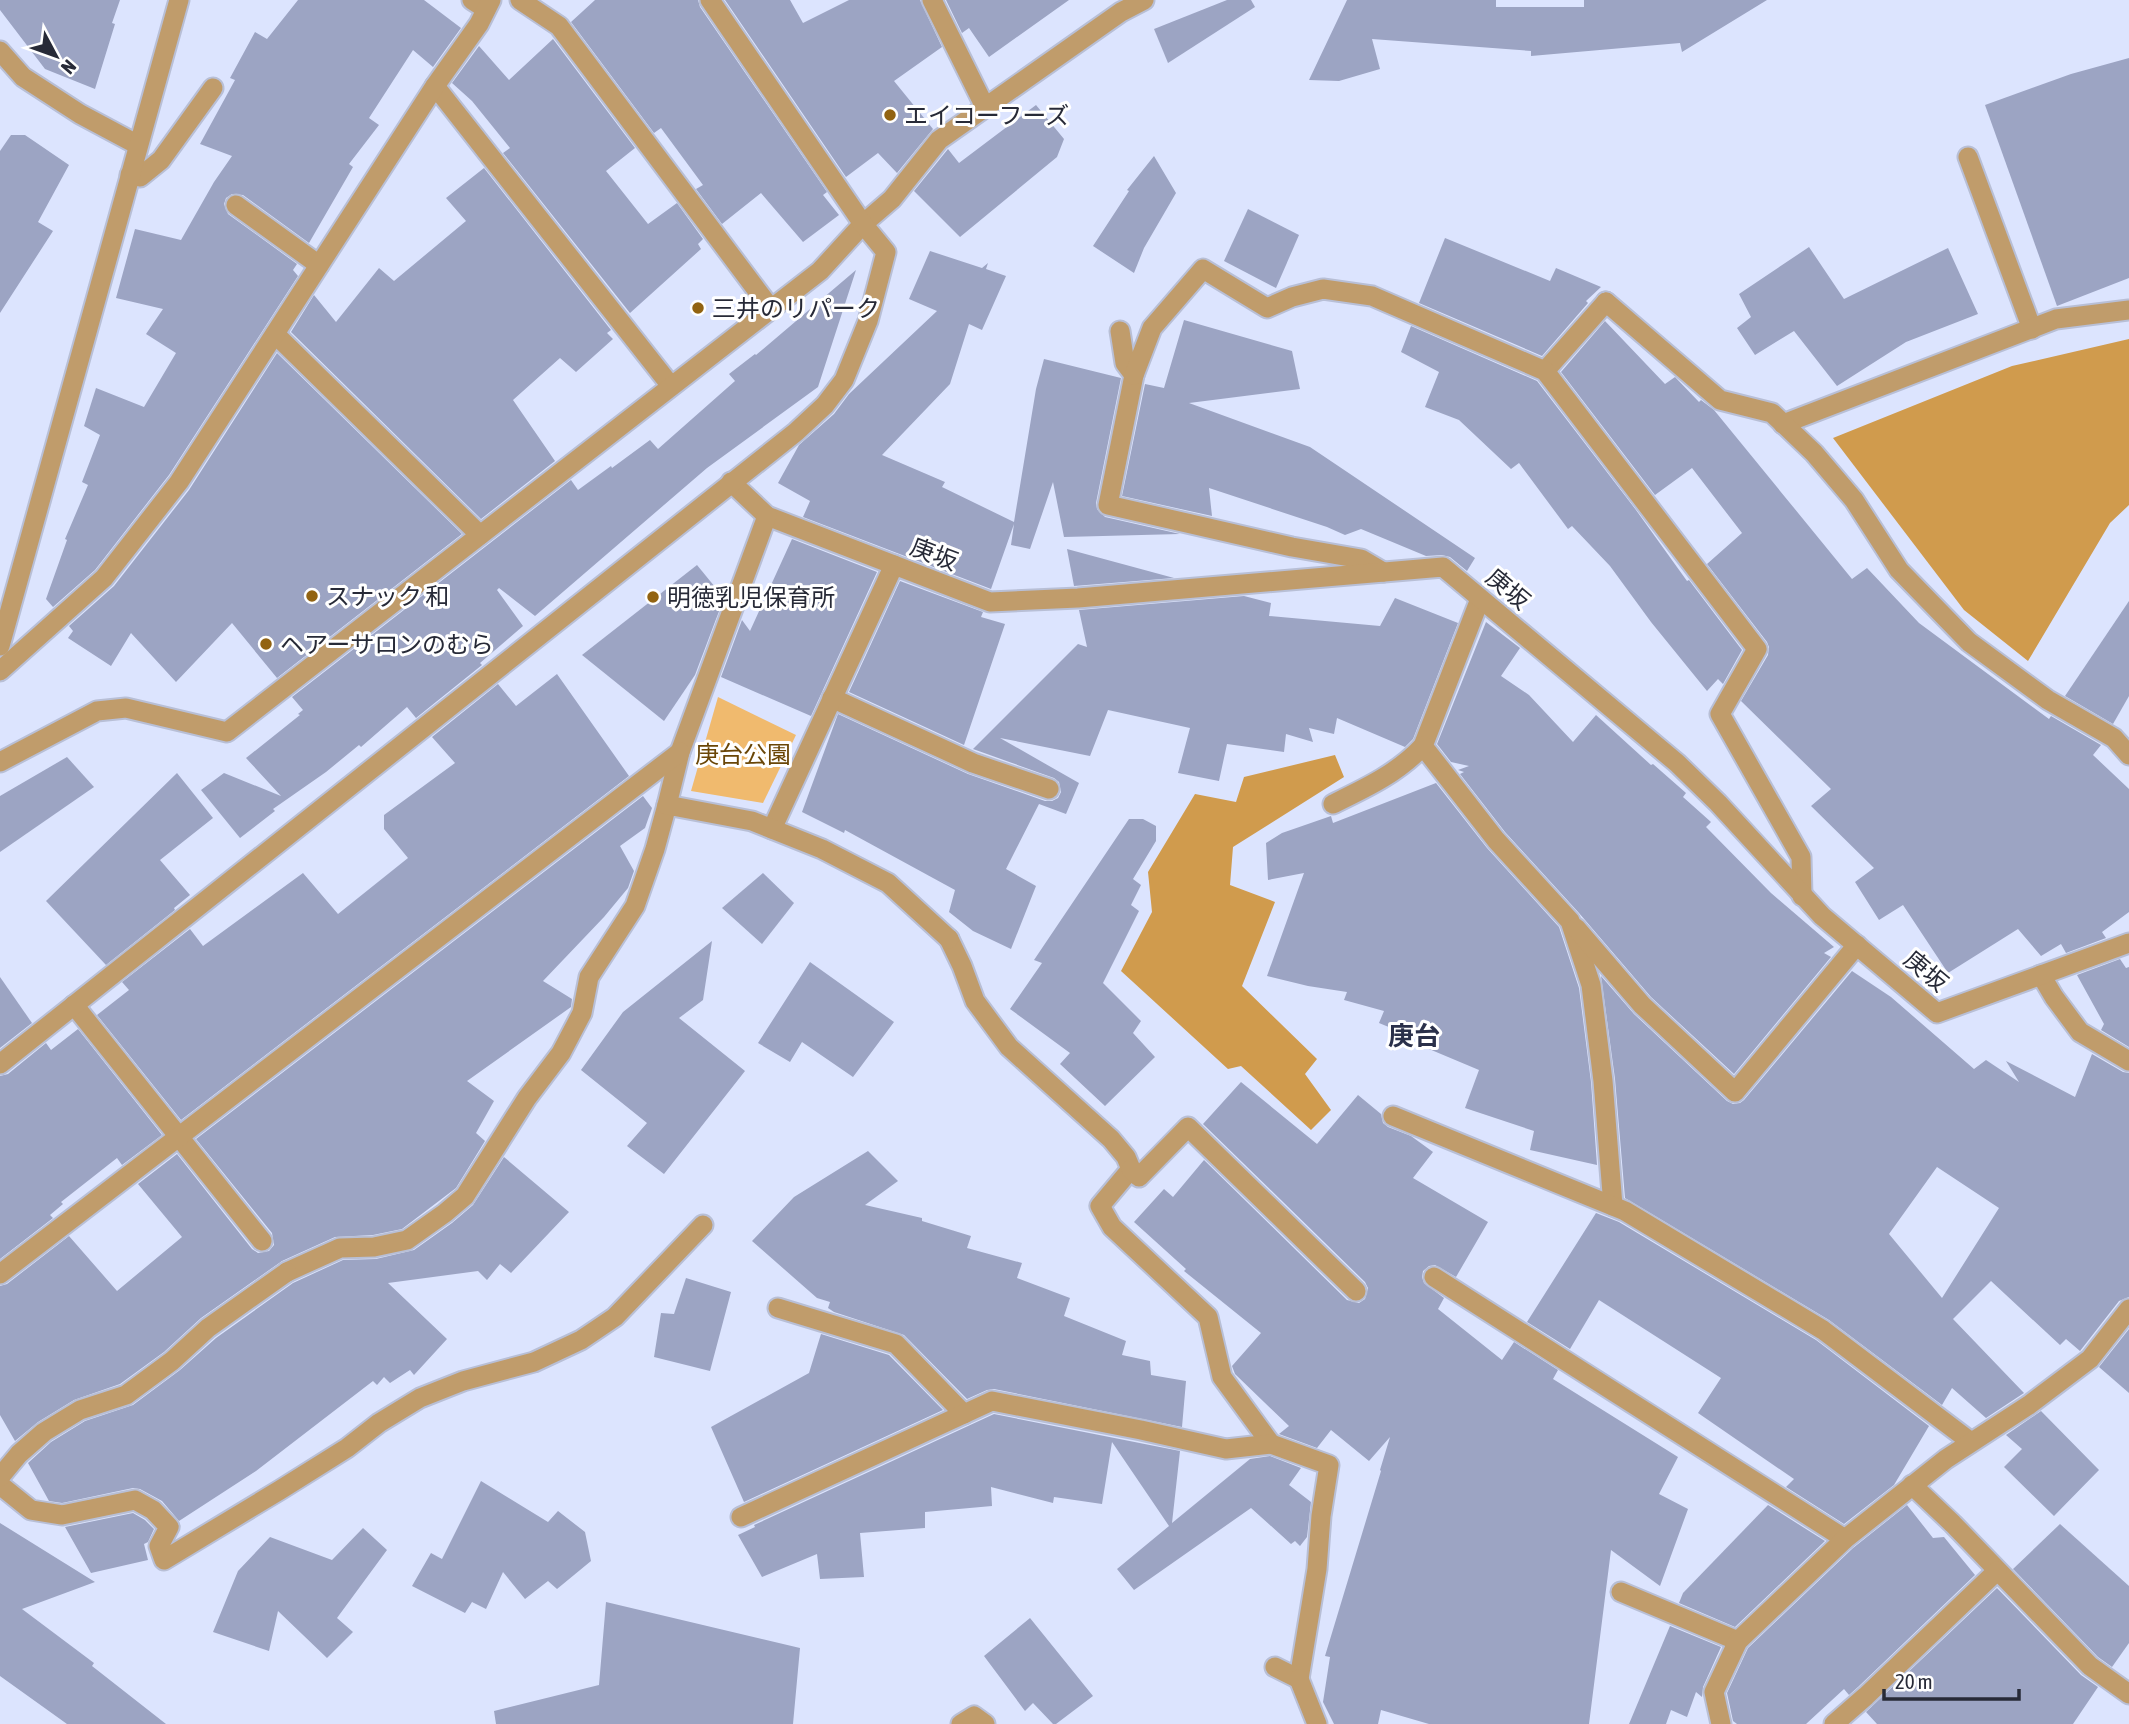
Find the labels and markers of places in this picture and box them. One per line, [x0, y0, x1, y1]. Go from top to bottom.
place label: エイコーフーズ [904, 102, 1069, 129]
marker: エイコーフーズ [882, 107, 898, 123]
place label: 三井のリパーク [712, 295, 880, 322]
marker: 三井のリパーク [690, 300, 706, 316]
place label: スナック 和 [326, 583, 449, 610]
place label: 明徳乳児保育所 [667, 584, 835, 611]
marker: スナック 和 [304, 588, 320, 604]
marker: 明徳乳児保育所 [645, 589, 661, 605]
place label: ヘアーサロンのむら [280, 631, 494, 658]
marker: ヘアーサロンのむら [258, 636, 274, 652]

